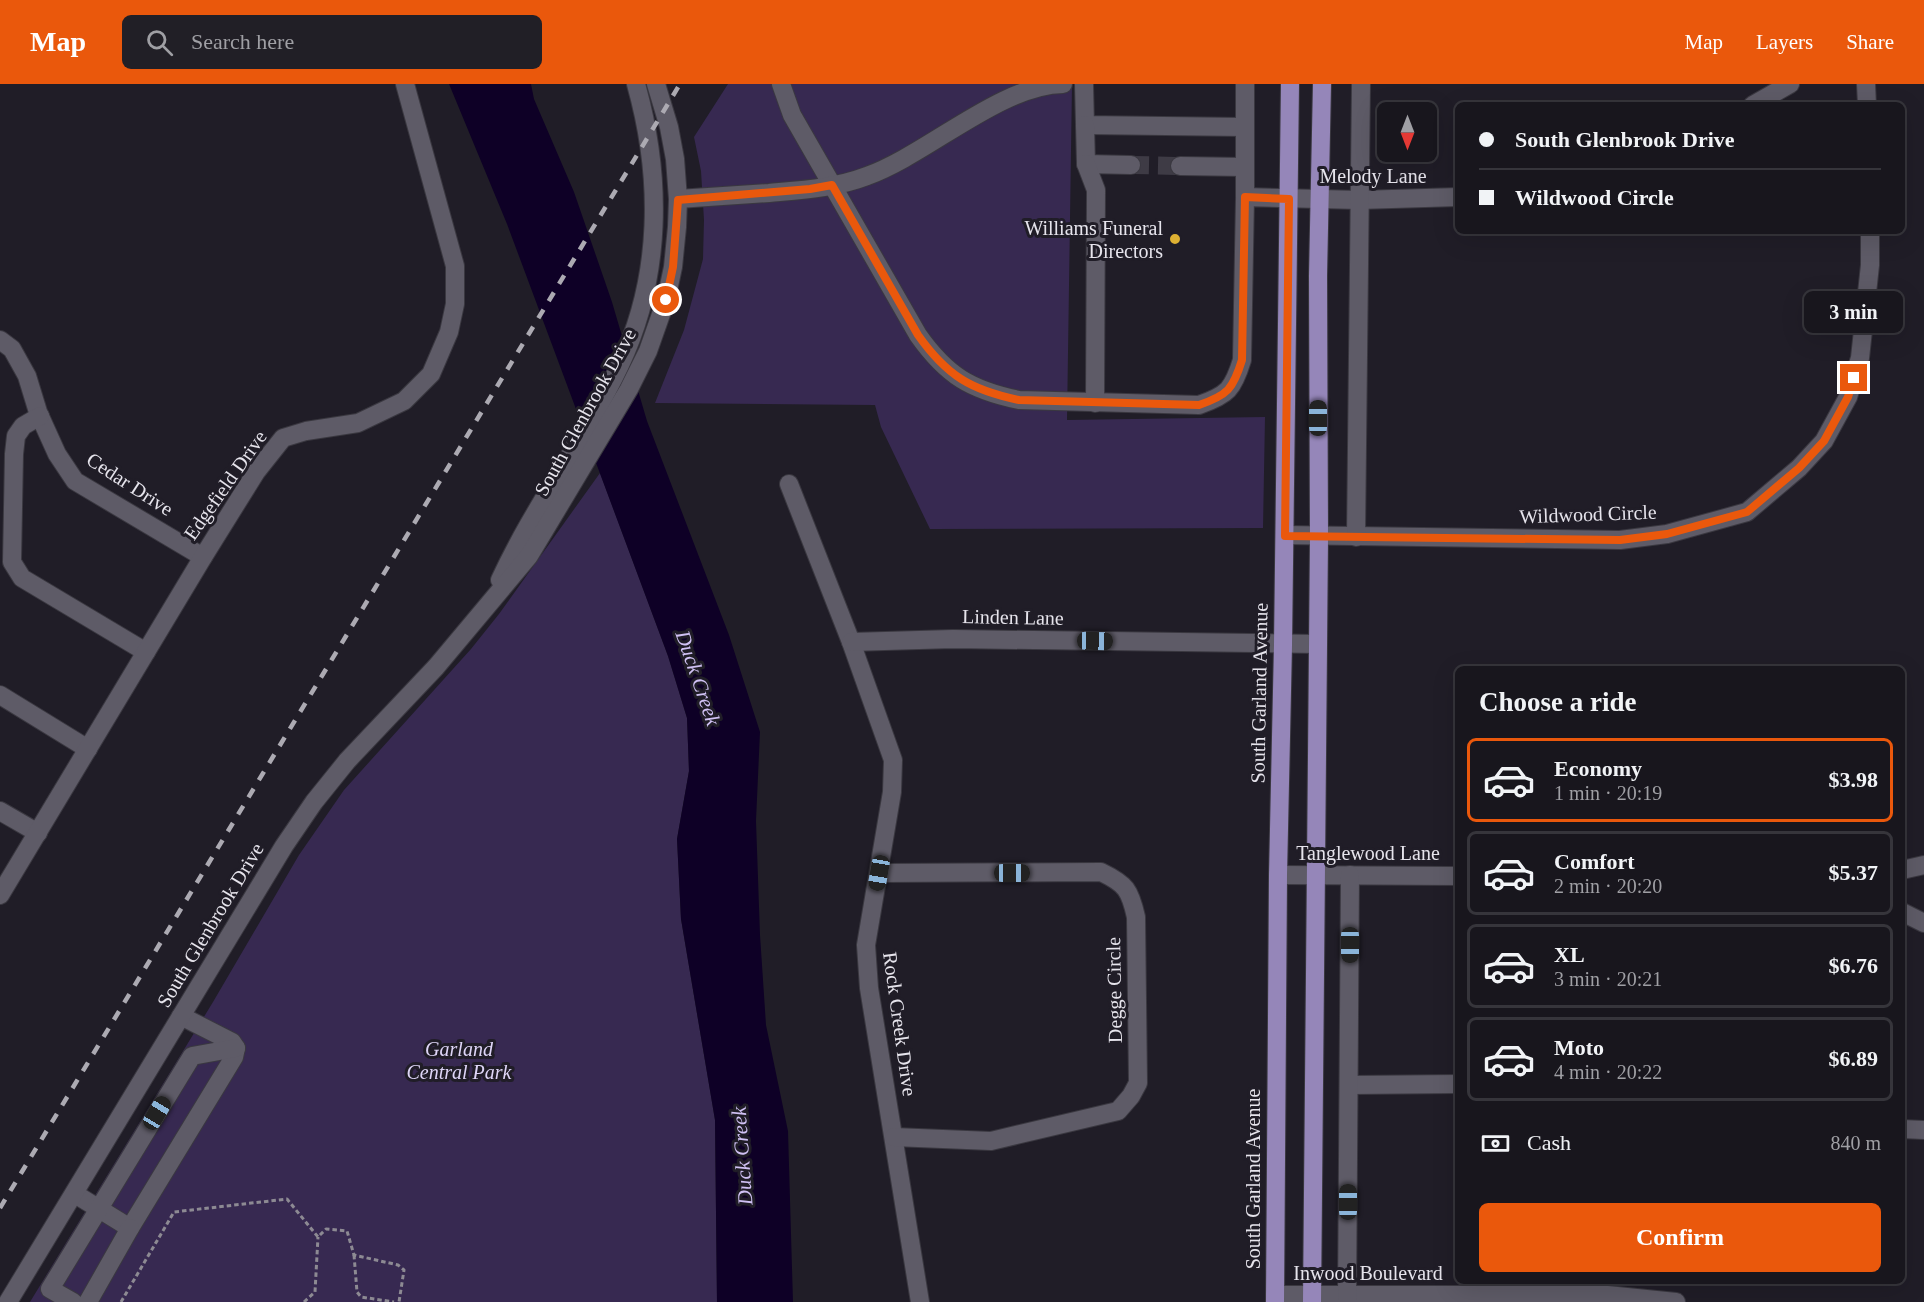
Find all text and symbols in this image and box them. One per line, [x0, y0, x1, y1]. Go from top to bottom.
search box [122, 15, 542, 69]
text: Map [30, 26, 86, 57]
icon: search [143, 26, 176, 59]
text: Search here [191, 29, 294, 54]
text: Map [1685, 30, 1723, 54]
text: Layers [1756, 30, 1813, 54]
text: Share [1846, 30, 1894, 54]
north arrow [1377, 102, 1437, 162]
map controls [1377, 102, 1437, 162]
text: South Glenbrook Drive [1515, 127, 1735, 152]
street label: Melody Lane [1319, 165, 1427, 188]
text: Wildwood Circle [1515, 185, 1674, 210]
place label: Williams Funeral Directors [1024, 217, 1163, 262]
marker: Williams Funeral Directors [1168, 232, 1182, 246]
route start [652, 286, 679, 313]
callout: 3 min [1804, 291, 1904, 333]
text: 3 min [1829, 301, 1878, 323]
street label: South Glenbrook Drive [530, 324, 640, 499]
route end [1840, 364, 1867, 391]
car [1309, 400, 1327, 436]
street label: Edgefield Drive [179, 426, 272, 544]
street label: Cedar Drive [83, 448, 177, 520]
street label: Wildwood Circle [1519, 501, 1657, 527]
street label: South Garland Avenue [1246, 602, 1272, 784]
street label: Linden Lane [962, 605, 1064, 629]
water label: Duck Creek [670, 626, 726, 729]
car [1077, 632, 1113, 650]
text: Choose a ride [1479, 687, 1637, 717]
icon: car [1482, 753, 1536, 807]
text: Economy [1554, 756, 1642, 781]
text: $3.98 [1829, 767, 1878, 792]
text: 1 min · 20:19 [1554, 782, 1662, 804]
street label: South Glenbrook Drive [152, 839, 268, 1011]
street label: Tanglewood Lane [1296, 842, 1440, 865]
icon: car [1482, 846, 1536, 900]
text: Comfort [1554, 849, 1635, 874]
car [867, 854, 891, 892]
text: $5.37 [1829, 860, 1878, 885]
car [994, 864, 1030, 882]
text: 2 min · 20:20 [1554, 875, 1662, 897]
car [1341, 927, 1359, 963]
street label: Degge Circle [1102, 937, 1127, 1043]
icon: car [1482, 939, 1536, 993]
text: XL [1554, 942, 1585, 967]
street label: Rock Creek Drive [879, 950, 921, 1098]
text: $6.76 [1829, 953, 1878, 978]
text: 3 min · 20:21 [1554, 968, 1662, 990]
icon: car [1482, 1032, 1536, 1086]
text: Moto [1554, 1035, 1604, 1060]
park label: Garland Central Park [407, 1038, 513, 1083]
text: $6.89 [1829, 1046, 1878, 1071]
text: 4 min · 20:22 [1554, 1061, 1662, 1083]
street label: South Garland Avenue [1242, 1089, 1264, 1269]
car [140, 1093, 174, 1133]
water label: Duck Creek [727, 1105, 757, 1207]
icon: cash [1479, 1127, 1512, 1160]
text: Cash [1527, 1130, 1571, 1155]
text: 840 m [1830, 1132, 1881, 1154]
car [1339, 1184, 1357, 1220]
button: Confirm [1479, 1203, 1881, 1272]
street label: Inwood Boulevard [1293, 1262, 1443, 1284]

